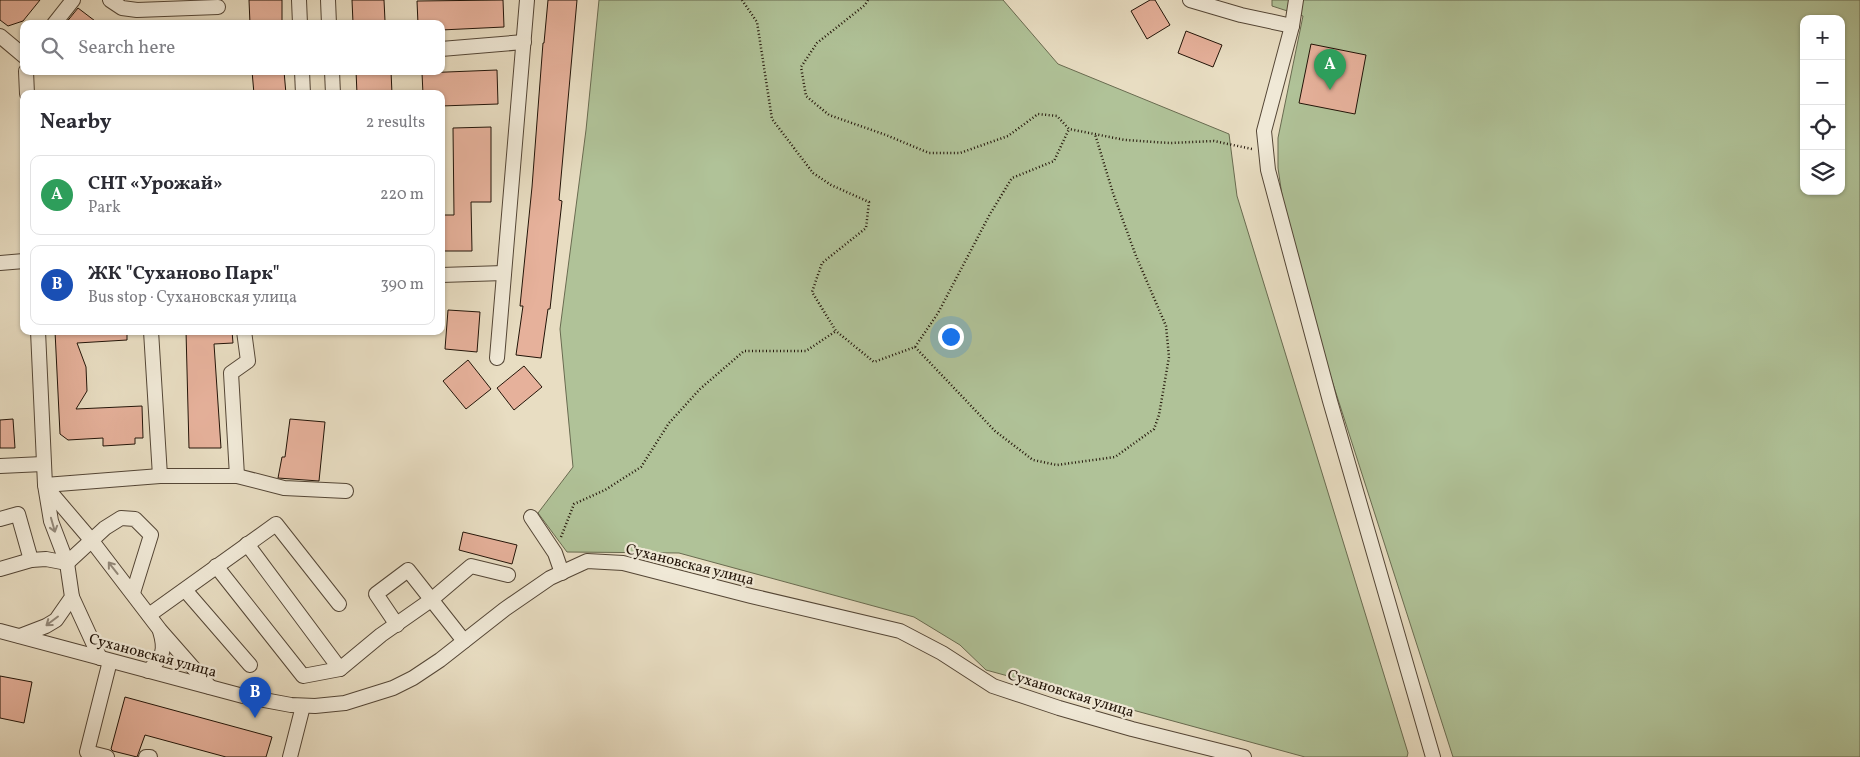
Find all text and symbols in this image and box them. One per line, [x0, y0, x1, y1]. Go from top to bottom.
map controls [1800, 15, 1845, 195]
button: + [1800, 15, 1845, 60]
search box [20, 20, 445, 75]
icon: search [38, 34, 66, 62]
text: Search here [78, 35, 175, 61]
pin: A [1314, 49, 1346, 90]
button: − [1800, 60, 1845, 105]
button: locate [1800, 105, 1845, 150]
text: Nearby [40, 108, 111, 137]
text: 2 results [366, 112, 425, 134]
button: layers [1800, 150, 1845, 195]
text: СНТ «Урожай» [88, 171, 223, 197]
text: A [51, 184, 63, 206]
text: 220 m [380, 184, 424, 206]
text: Park [88, 197, 121, 219]
text: ЖК "Суханово Парк" [88, 261, 280, 287]
text: B [52, 274, 62, 296]
text: 390 m [381, 274, 424, 296]
text: Bus stop · Сухановская улица [88, 287, 297, 309]
your location [938, 324, 964, 350]
one-way arrow [49, 517, 58, 533]
street label: Сухановская улица [623, 539, 756, 592]
one-way arrow [108, 561, 118, 575]
one-way arrow [46, 616, 59, 627]
street label: Сухановская улица [86, 629, 219, 684]
street label: Сухановская улица [1005, 665, 1137, 724]
pin: B [239, 677, 271, 718]

